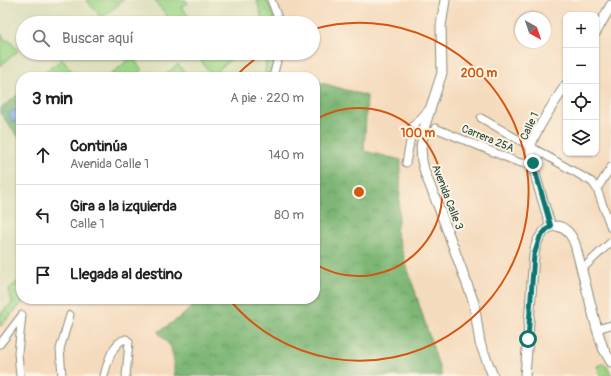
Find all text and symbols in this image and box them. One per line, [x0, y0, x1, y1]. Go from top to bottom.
north arrow [515, 12, 551, 48]
map controls [563, 12, 599, 156]
button: + [563, 12, 599, 48]
search box [16, 16, 320, 60]
icon: search [30, 27, 52, 49]
text: Buscar aquí [62, 29, 134, 48]
button: − [563, 48, 599, 84]
text: 200 m [461, 66, 498, 81]
button: locate [563, 84, 599, 120]
text: 3 min [32, 88, 73, 109]
text: A pie · 220 m [230, 90, 304, 106]
street label: Calle 1 [517, 110, 542, 142]
button: layers [563, 120, 599, 156]
street label: Carrera 25A [460, 122, 516, 155]
text: 100 m [401, 126, 436, 141]
text: Continúa [70, 137, 127, 156]
icon: ahead [32, 144, 54, 166]
text: 140 m [268, 147, 304, 163]
route end [524, 154, 542, 172]
text: Avenida Calle 1 [70, 156, 149, 172]
street label: Avenida Calle 3 [429, 163, 466, 232]
centre of rings [352, 185, 366, 199]
text: Gira a la izquierda [70, 197, 177, 216]
icon: left [32, 204, 54, 226]
text: 80 m [274, 207, 304, 223]
text: Calle 1 [70, 216, 105, 232]
icon: arrive [32, 264, 54, 286]
text: Llegada al destino [70, 265, 182, 284]
route start [519, 330, 537, 348]

